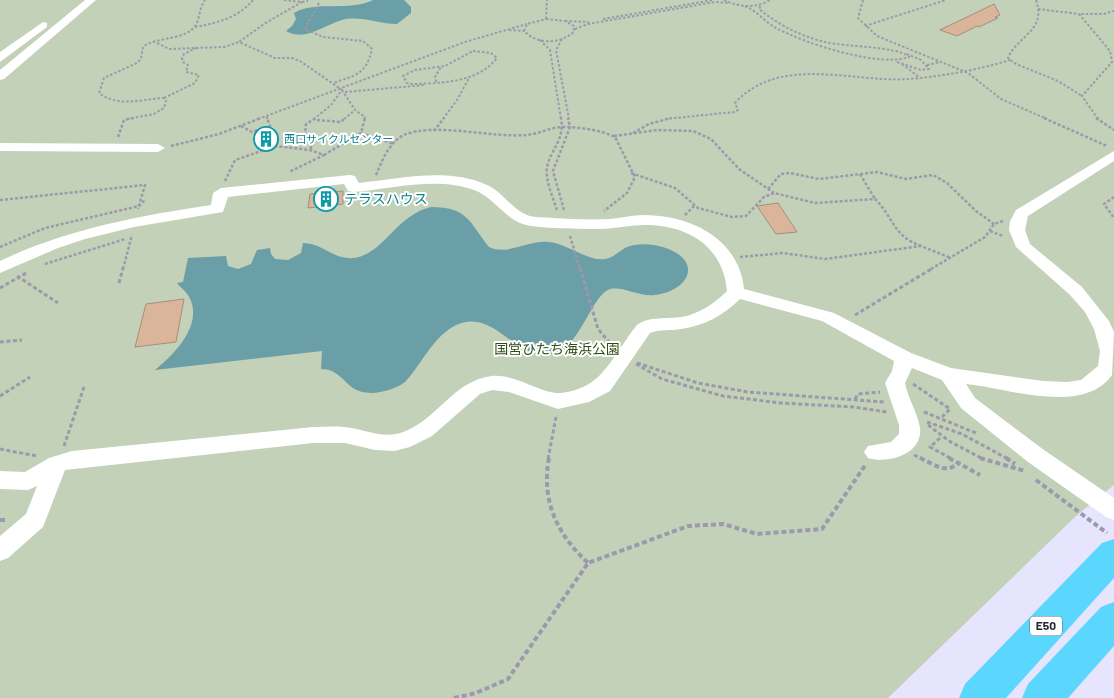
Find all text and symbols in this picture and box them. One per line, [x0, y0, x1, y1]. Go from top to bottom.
building icon: 西口サイクルセンター [253, 126, 279, 152]
place label: 西口サイクルセンター [284, 132, 393, 145]
building icon: テラスハウス [313, 186, 339, 212]
place label: テラスハウス [344, 190, 428, 207]
park label: 国営ひたち海浜公園 [494, 340, 620, 357]
road number: E50 [1030, 616, 1062, 636]

